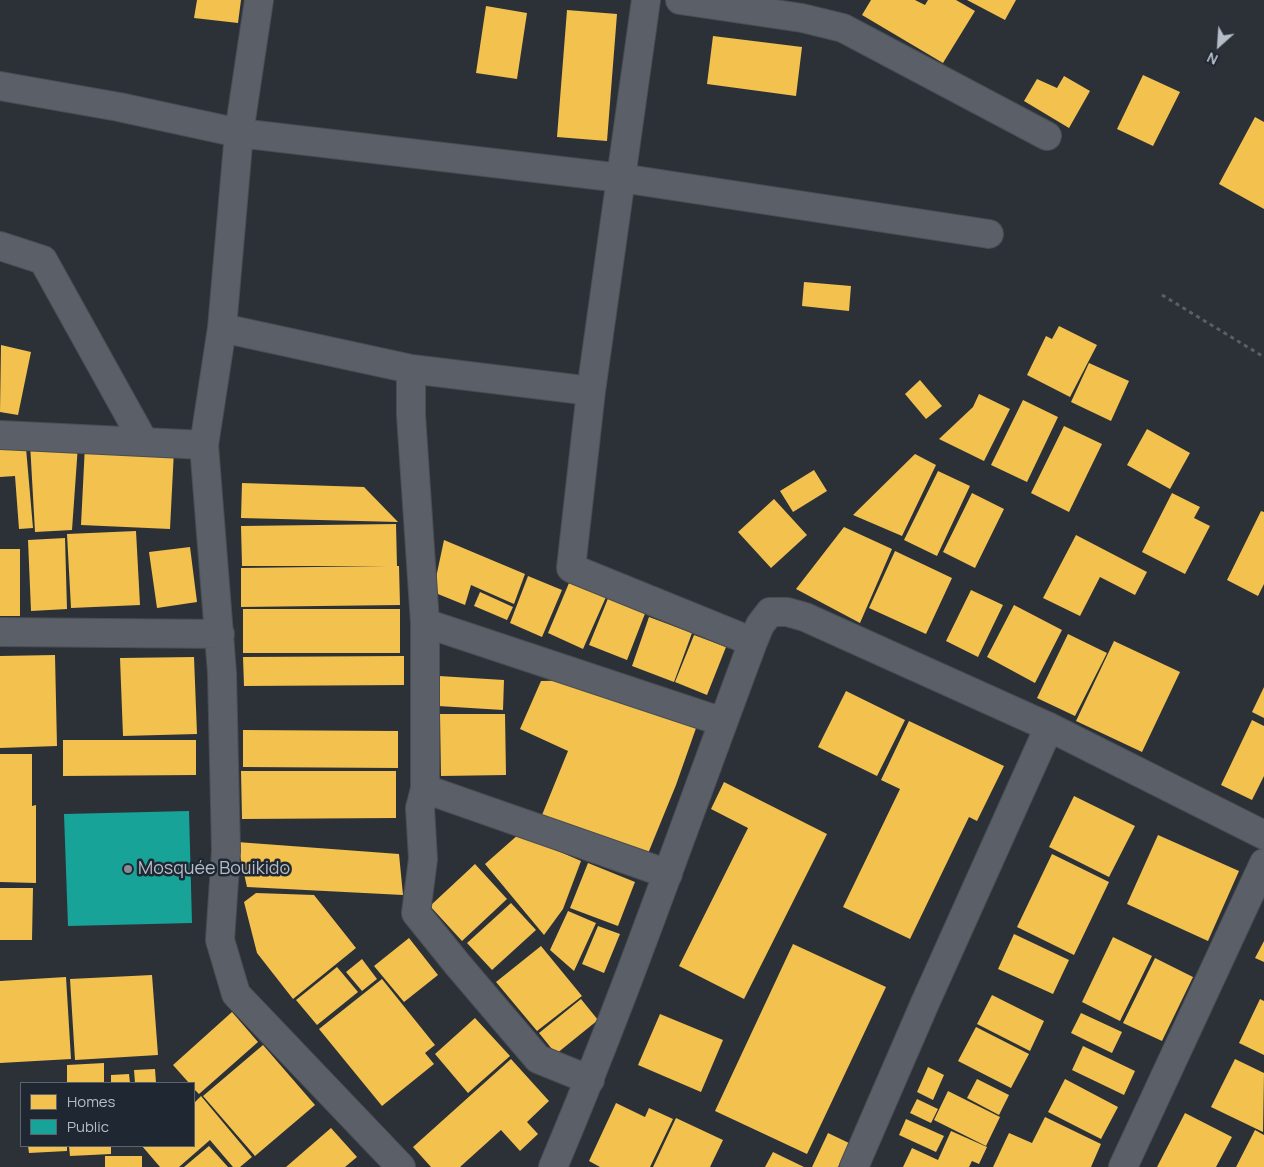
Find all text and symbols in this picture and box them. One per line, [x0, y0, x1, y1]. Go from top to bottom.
north arrow [1194, 20, 1244, 70]
text: N [1204, 48, 1221, 70]
place label: Mosquée Bouikido [138, 858, 290, 880]
marker: Mosquée Bouikido [122, 863, 134, 875]
legend [20, 1082, 195, 1147]
text: Homes [67, 1091, 115, 1112]
text: Public [67, 1116, 109, 1137]

